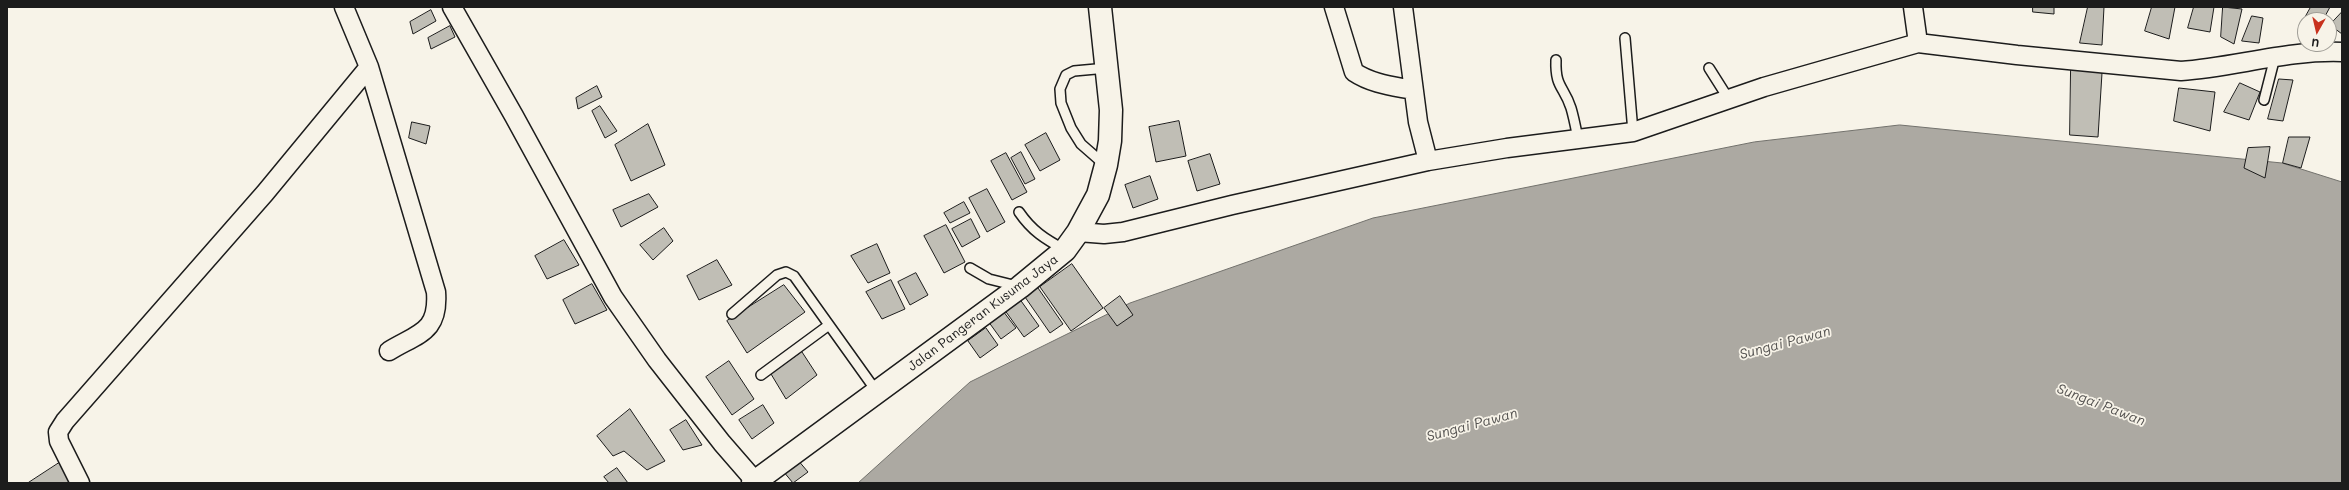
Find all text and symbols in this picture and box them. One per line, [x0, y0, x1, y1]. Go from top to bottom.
north arrow [2297, 12, 2337, 52]
text: U [2311, 35, 2320, 51]
street label: Jalan Pangeran Kusuma Jaya [905, 251, 1061, 375]
water label: Sungai Pawan [1738, 323, 1832, 363]
water label: Sungai Pawan [2054, 380, 2148, 430]
water label: Sungai Pawan [1425, 405, 1519, 445]

